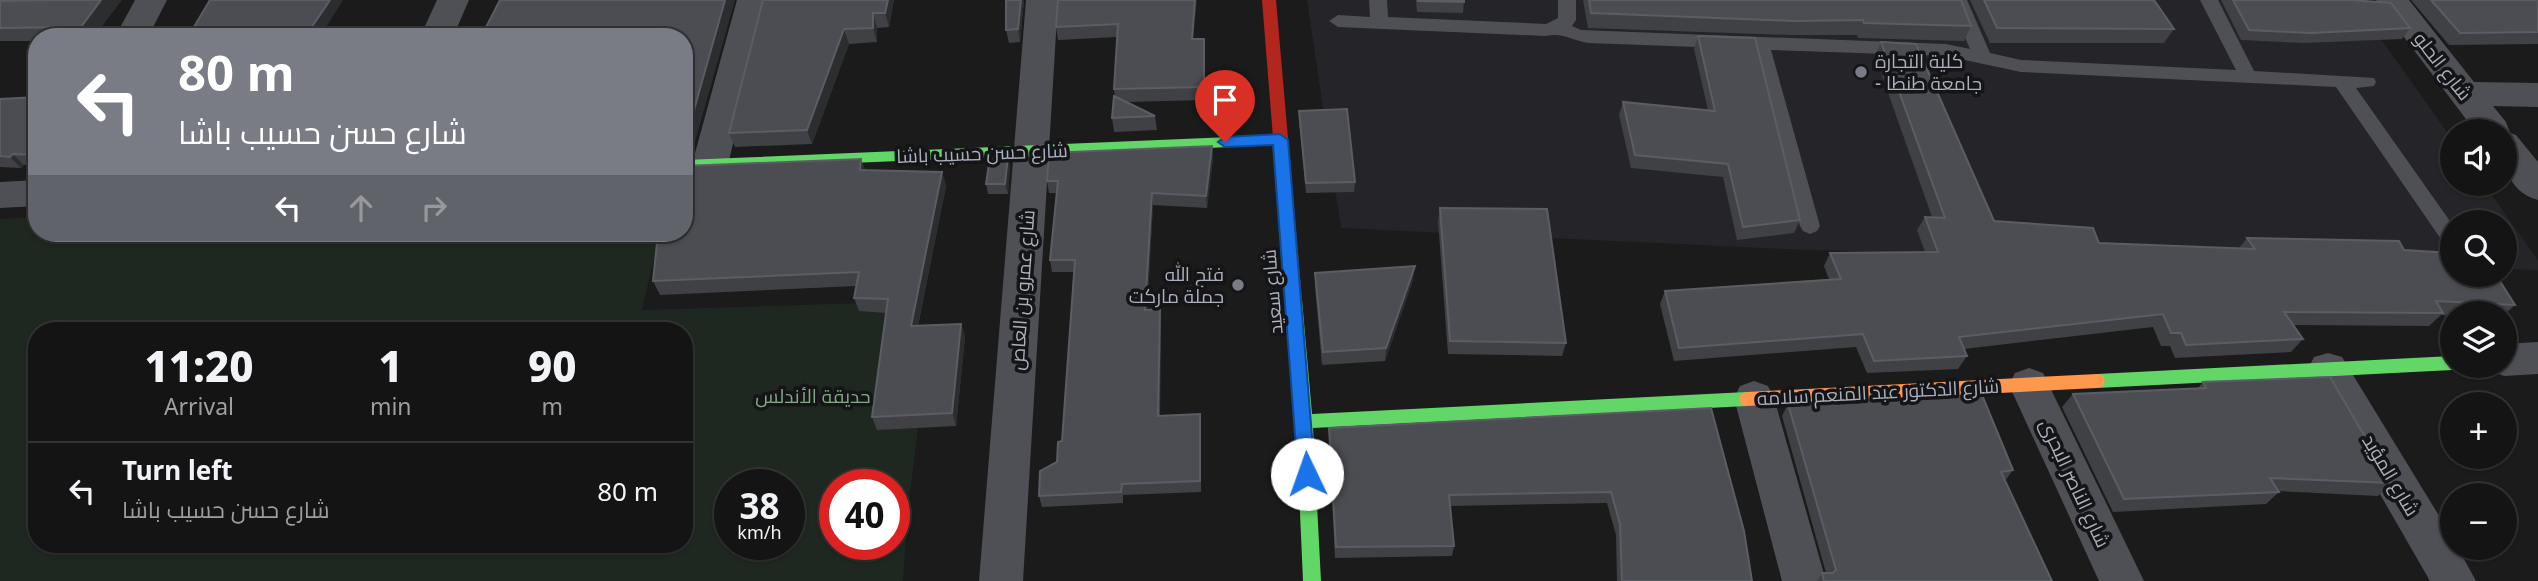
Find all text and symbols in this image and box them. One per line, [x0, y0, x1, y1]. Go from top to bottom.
street label: شارع الحلو [2407, 26, 2478, 106]
text: 80 m [178, 39, 295, 105]
place label: كلية التجارة - جامعة طنطا [1875, 48, 1982, 96]
icon: left [63, 56, 154, 147]
marker: كلية التجارة - جامعة طنطا [1853, 64, 1869, 80]
pin [1195, 70, 1255, 142]
icon: arrive [1206, 81, 1244, 119]
text: شارع حسن حسيب باشا [178, 110, 467, 153]
map controls [2440, 119, 2517, 560]
button: sound [2440, 119, 2517, 196]
street label: شارع حسن حسيب باشا [896, 137, 1068, 170]
icon: left [269, 189, 307, 227]
icon: ahead [342, 189, 380, 227]
icon: right [415, 189, 453, 227]
street label: شارع عمرو بن العاص [1003, 209, 1042, 371]
button: search [2440, 210, 2517, 287]
street label: شارع سعيد [1255, 248, 1290, 336]
place label: فتح الله جملة ماركت [1129, 261, 1224, 309]
marker: فتح الله جملة ماركت [1230, 277, 1246, 293]
button: layers [2440, 301, 2517, 378]
text: 11:20 [144, 337, 254, 394]
text: 1 [379, 337, 403, 394]
text: 90 [528, 337, 577, 394]
street label: شارع الدكتور عبد المنعم سلامه [1756, 373, 2000, 412]
park label: حديقة الأندلس [755, 383, 871, 409]
text: Arrival [164, 390, 234, 422]
text: min [370, 390, 412, 422]
text: m [542, 390, 563, 422]
button: + [2440, 392, 2517, 469]
street label: شارع الناصر البحرى [2033, 415, 2116, 552]
street label: شارع المؤيد [2356, 429, 2426, 521]
position arrow [1270, 437, 1344, 511]
text: Turn left [122, 452, 233, 488]
speed limit sign: 40 [819, 469, 910, 560]
icon: left [63, 472, 101, 510]
text: 80 m [597, 473, 658, 509]
text: 38 [739, 482, 780, 529]
button: − [2440, 483, 2517, 560]
text: شارع حسن حسيب باشا [122, 493, 330, 525]
text: km/h [737, 520, 782, 544]

